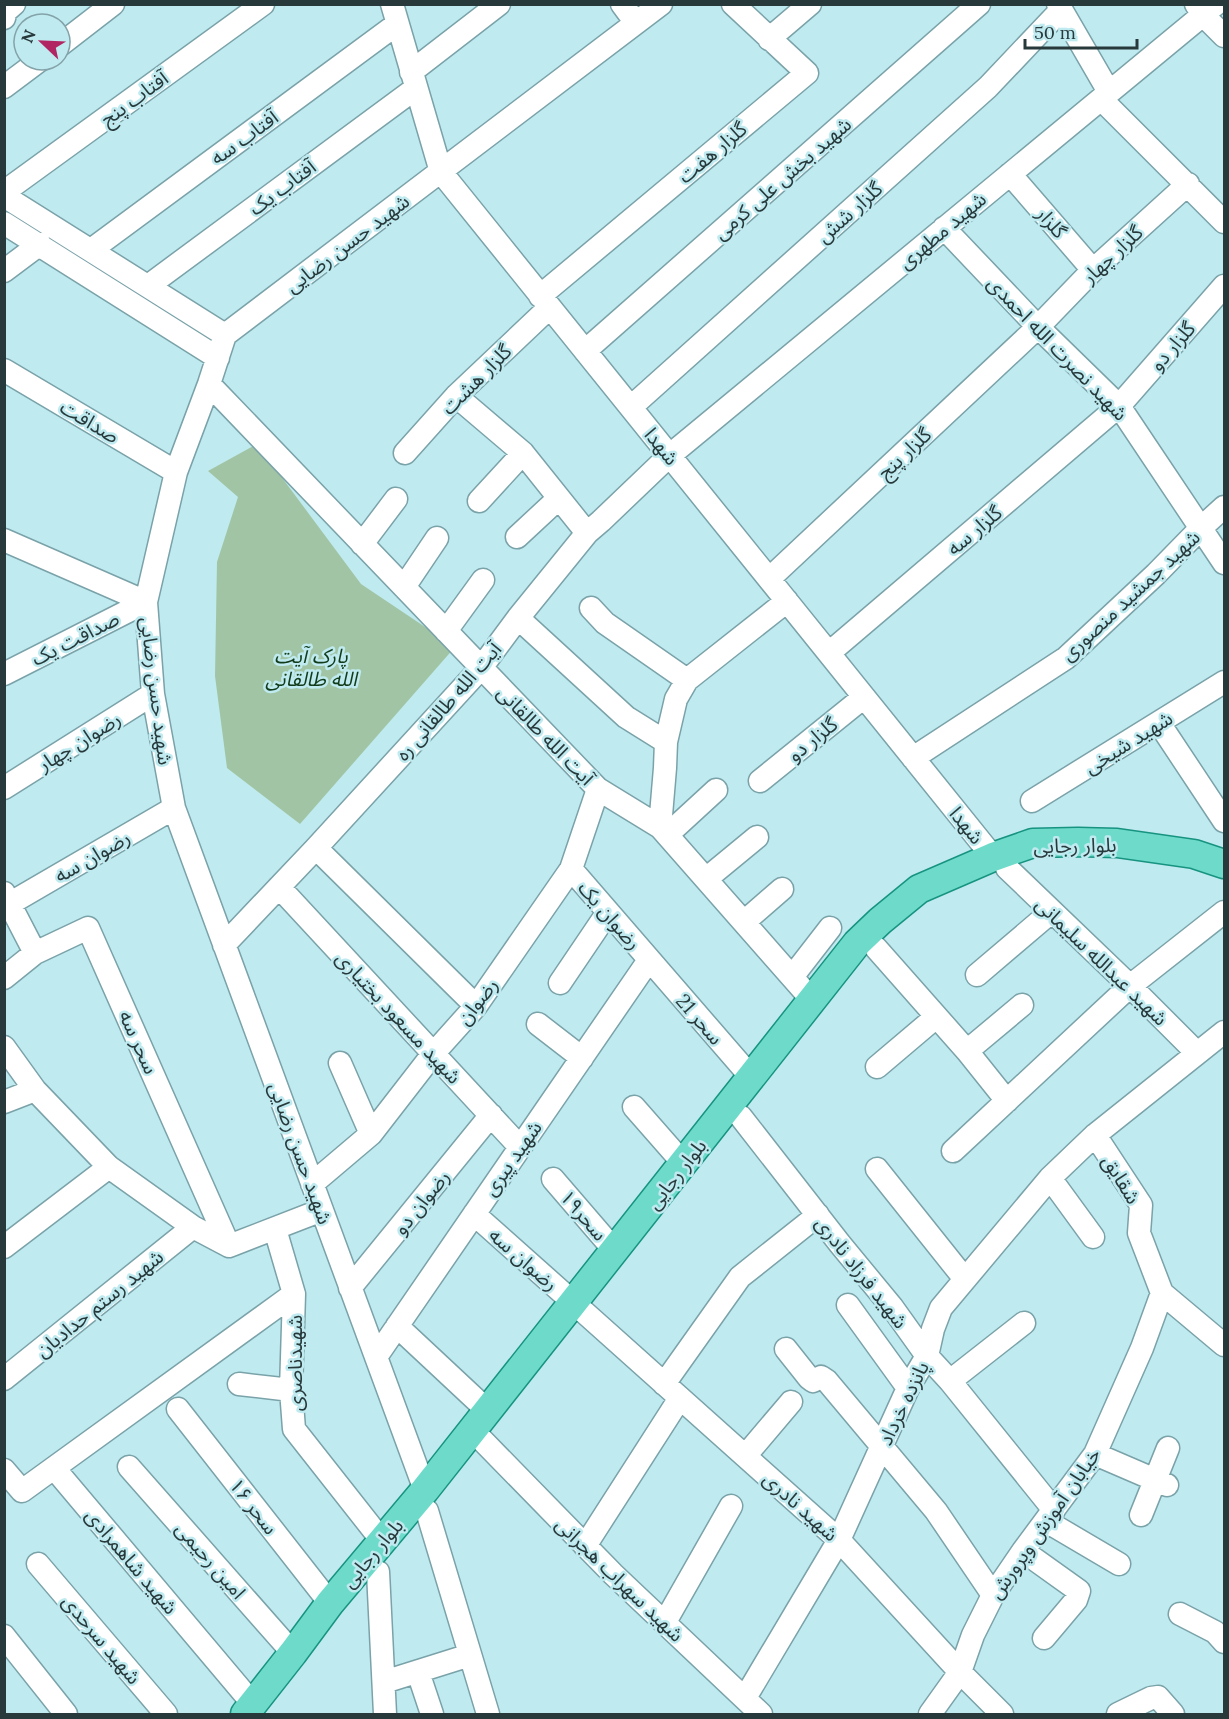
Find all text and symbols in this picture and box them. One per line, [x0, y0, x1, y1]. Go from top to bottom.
north arrow [12, 12, 72, 72]
scale bar [1025, 12, 1138, 50]
text: 50 m [1034, 21, 1076, 44]
text: N [17, 27, 40, 46]
street label: آفتاب پنج [95, 64, 176, 133]
street label: آفتاب سه [205, 103, 284, 170]
street label: شهید بخش علی کرمی [708, 111, 856, 245]
street label: گلزار هفت [672, 115, 752, 188]
street label: آفتاب یک [244, 153, 321, 220]
street label: گلزار شش [811, 175, 888, 248]
street label: شهید مطهری [893, 186, 991, 274]
street label: شهید حسن رضایی [280, 188, 414, 298]
street label: گلزار [1031, 200, 1073, 244]
street label: گلزار چهار [1076, 219, 1149, 290]
street label: شهید نصرت الله احمدی [983, 270, 1133, 426]
street label: گلزار دو [1144, 316, 1201, 376]
street label: گلزار هشت [436, 338, 517, 419]
street label: صداقت [56, 394, 124, 448]
street label: گلزار پنج [872, 421, 939, 486]
street label: شهدا [639, 422, 685, 470]
street label: گلزار سه [941, 499, 1007, 560]
street label: شهید جمشید منصوری [1055, 524, 1205, 666]
street label: صداقت یک [27, 605, 123, 671]
street label: شهید حسن رضایی [136, 615, 178, 767]
street label: آیت الله طالقانی ره [390, 636, 507, 765]
park label: پارک آیت الله طالقانی [265, 643, 359, 691]
street label: آیت الله طالقانی [492, 680, 601, 791]
street label: شهید شیخی [1079, 705, 1177, 779]
street label: رضوان چهار [32, 706, 126, 778]
street label: گلزار دو [782, 711, 843, 767]
street label: شهدا [944, 801, 990, 849]
street label: رضوان سه [50, 824, 134, 888]
street label: بلوار رجایی [1033, 832, 1117, 858]
street label: رضوان یک [573, 875, 647, 955]
street label: شهید عبدالله سلیمانی [1031, 891, 1173, 1031]
street label: شهید مسعود بختیاری [331, 945, 467, 1089]
street label: رضوان [451, 973, 503, 1029]
street label: سحر 21 [671, 988, 729, 1050]
street label: سحر سه [114, 1006, 164, 1078]
street label: شهید حسن رضایی [264, 1079, 338, 1227]
street label: شهید پیری [477, 1116, 548, 1201]
street label: بلوار رجایی [641, 1134, 711, 1214]
street label: شقایق [1097, 1150, 1147, 1209]
street label: رضوان دو [387, 1164, 455, 1240]
street label: سحر۱۹ [555, 1184, 613, 1246]
street label: شهید فرزاد نادری [810, 1211, 914, 1333]
street label: رضوان سه [484, 1222, 564, 1296]
street label: شهید رستم حدادیان [30, 1244, 170, 1365]
street label: شهیدناصری [282, 1315, 307, 1411]
street label: پانزده خرداد [872, 1357, 935, 1450]
street label: خیابان آموزش وپرورش [982, 1443, 1106, 1604]
street label: شهید نادری [758, 1466, 844, 1546]
street label: سحر ۱۶ [224, 1473, 284, 1539]
street label: شهید شاهمرادی [80, 1503, 184, 1619]
street label: شهید سهراب هجرانی [551, 1511, 689, 1647]
street label: بلوار رجایی [336, 1513, 408, 1593]
street label: امین رحیمی [171, 1516, 251, 1604]
street label: شهید سرحدی [57, 1589, 147, 1689]

